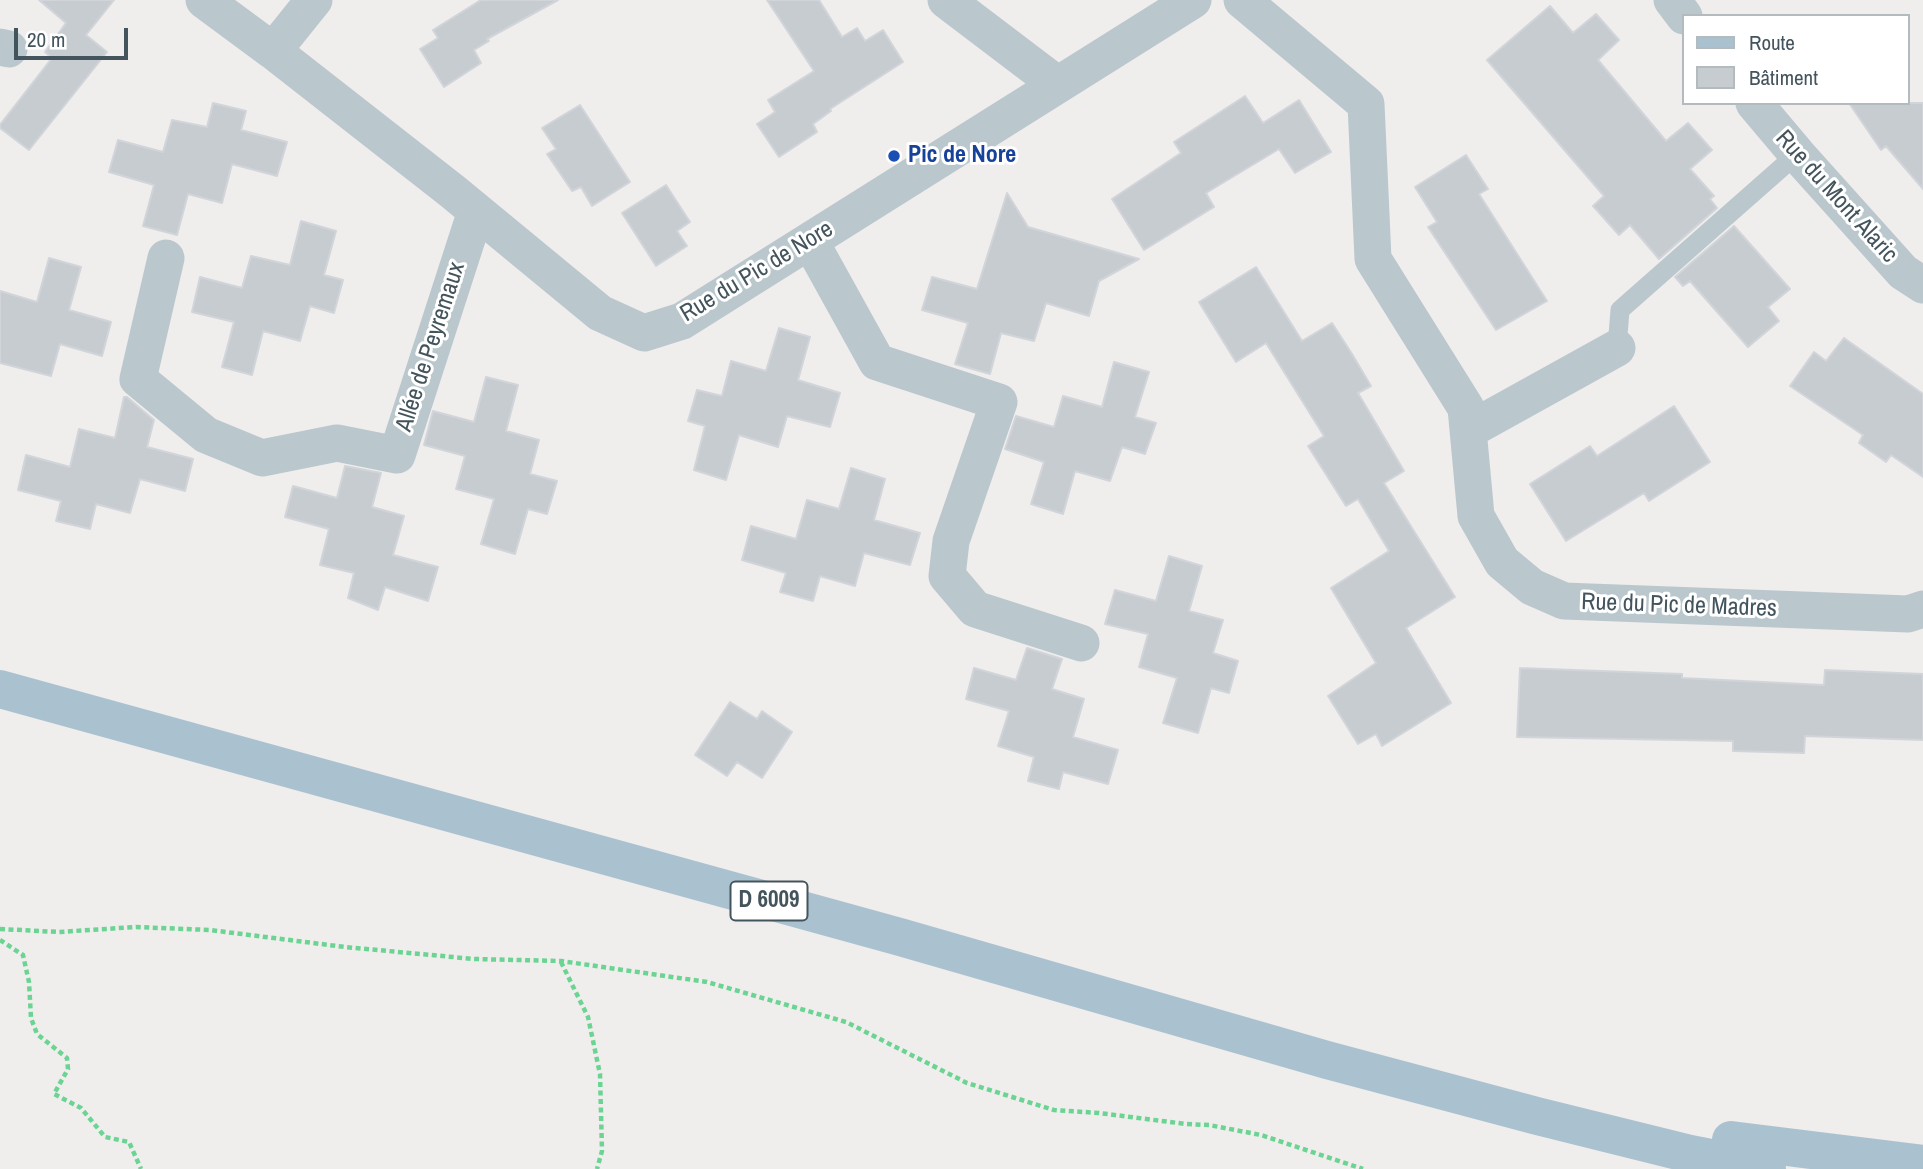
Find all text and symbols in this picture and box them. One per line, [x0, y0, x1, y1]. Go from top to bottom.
scale bar [18, 14, 131, 58]
legend [1682, 14, 1909, 105]
text: 20 m [27, 25, 65, 54]
text: Route [1749, 28, 1795, 57]
text: Bâtiment [1749, 63, 1818, 92]
street label: Rue du Mont Alaric [1769, 125, 1903, 269]
place label: Pic de Nore [908, 142, 1016, 170]
marker: Pic de Nore [886, 148, 902, 164]
street label: Rue du Pic de Nore [676, 215, 838, 329]
street label: Allée de Peyremaux [390, 259, 472, 435]
street label: Rue du Pic de Madres [1581, 588, 1777, 624]
road number: D 6009 [730, 882, 808, 920]

